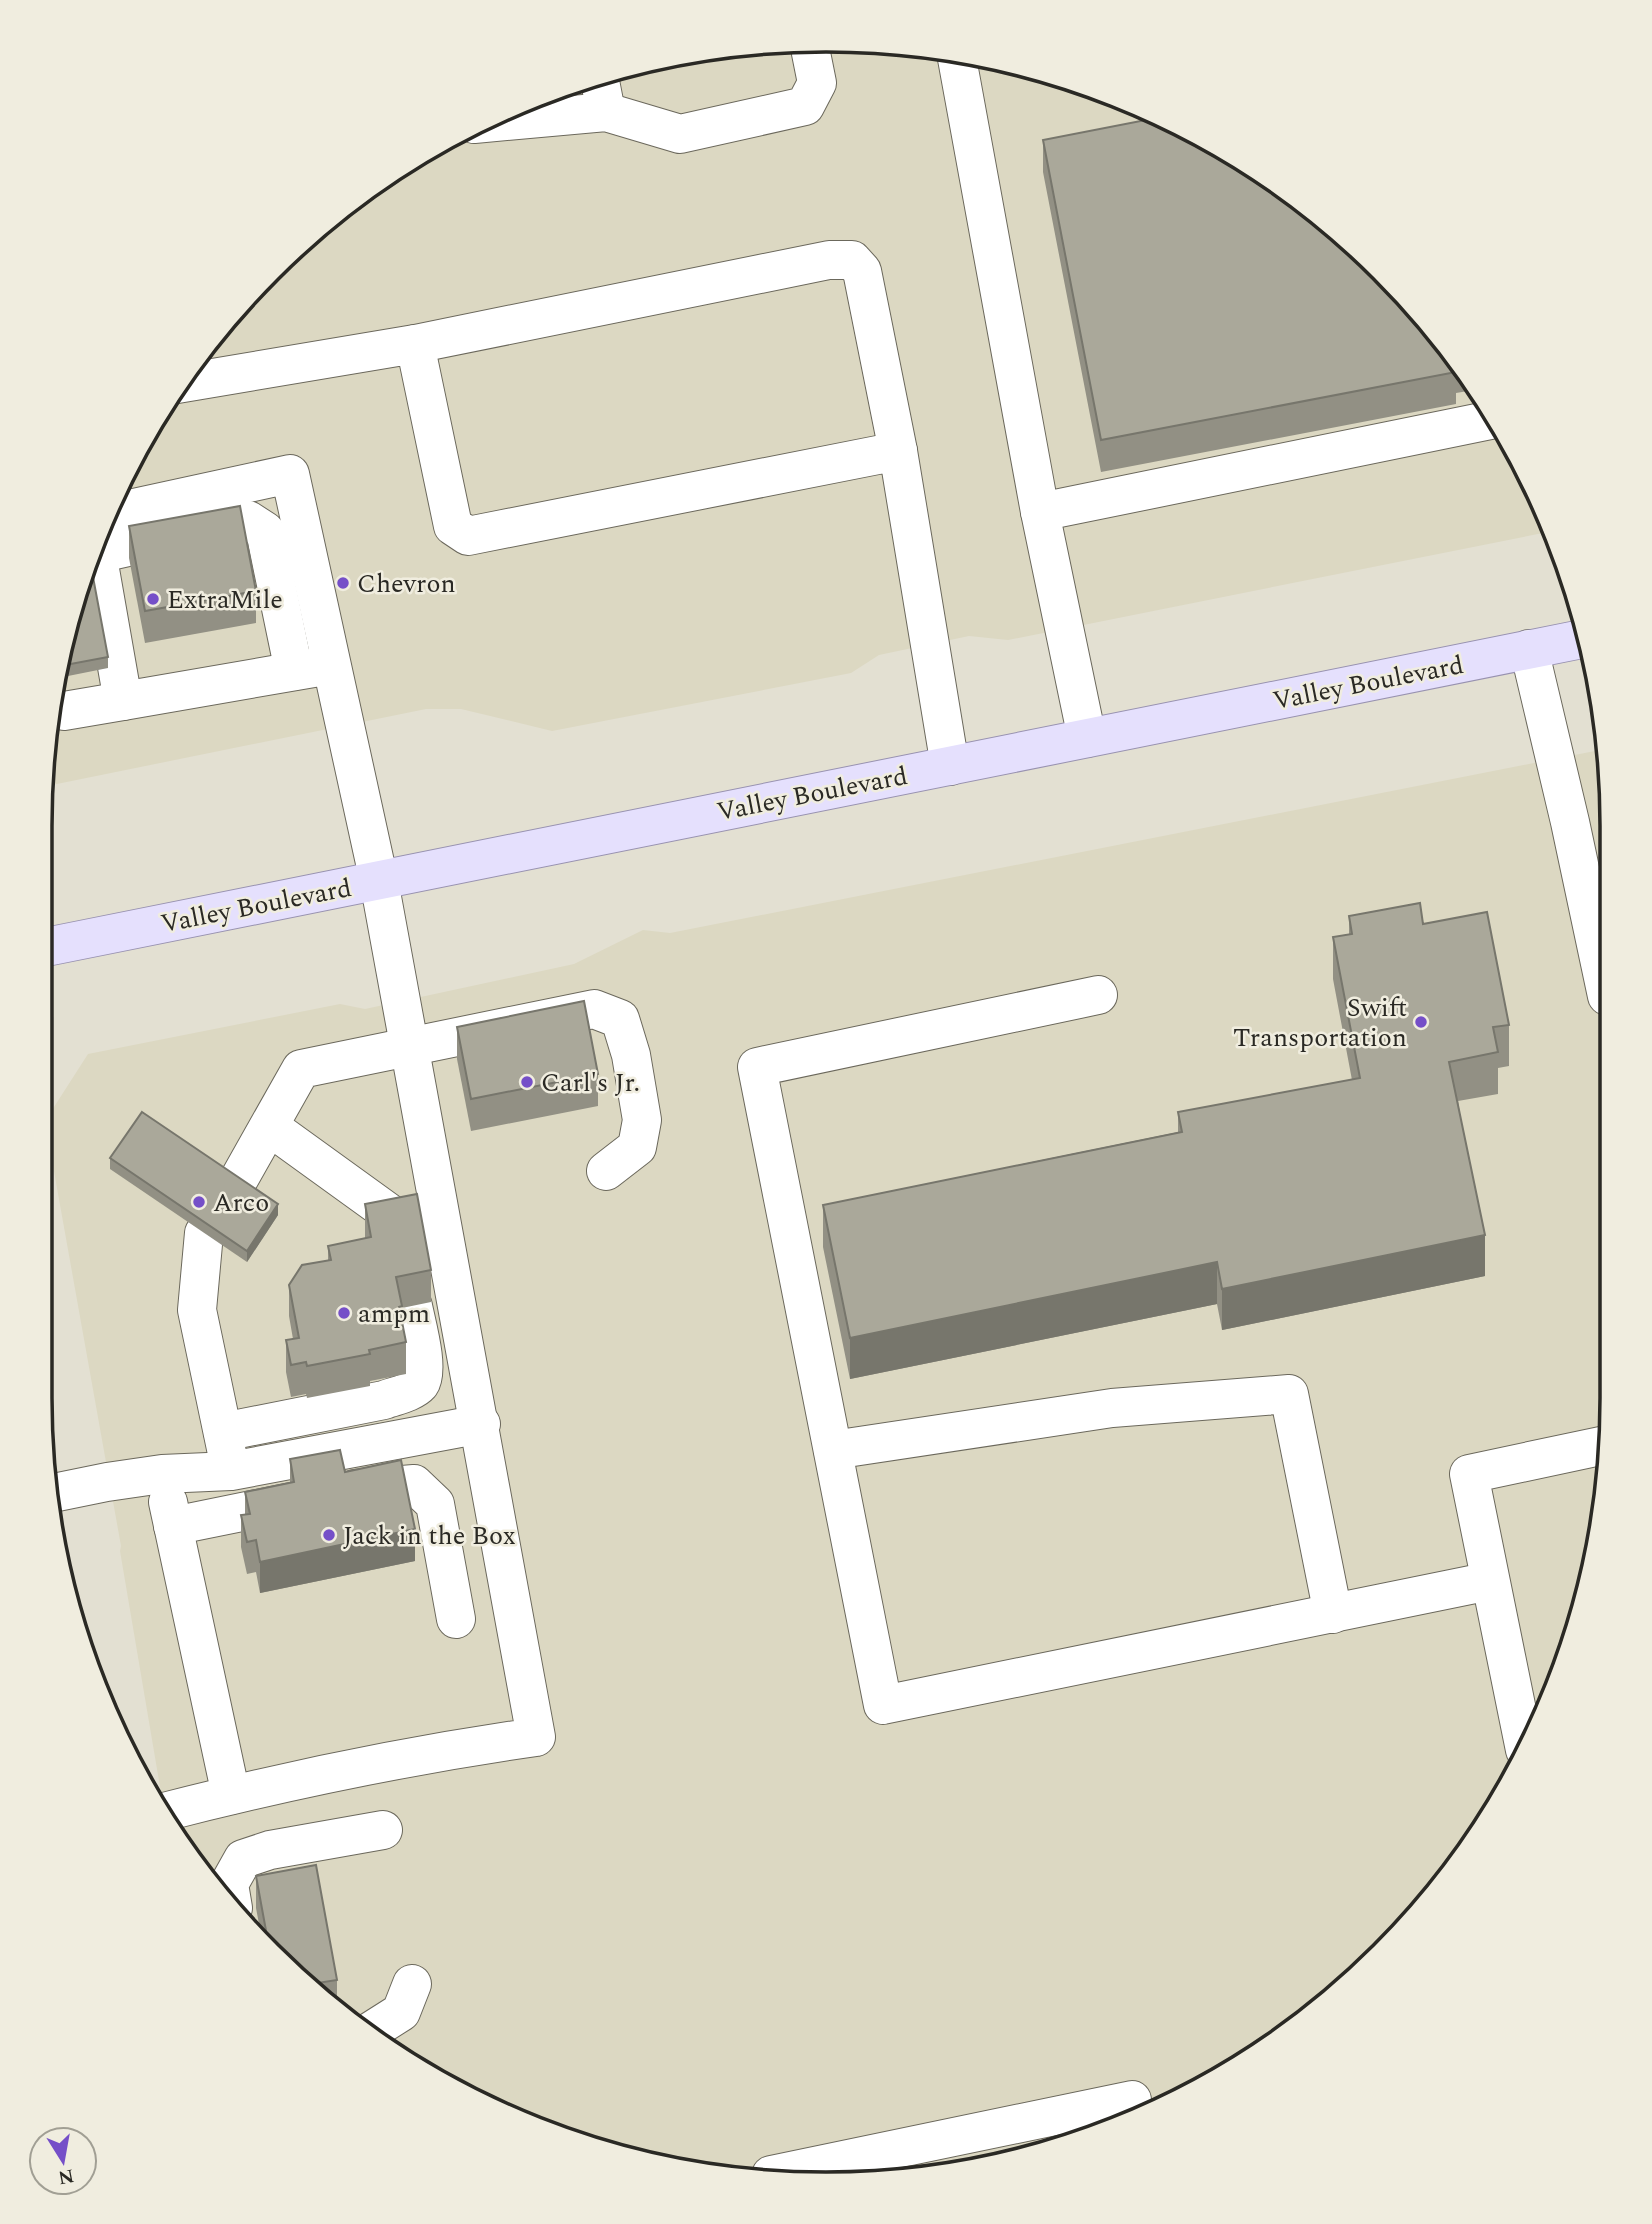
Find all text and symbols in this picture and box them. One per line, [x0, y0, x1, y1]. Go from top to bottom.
place label: Chevron [357, 564, 456, 604]
marker: Chevron [335, 575, 351, 591]
place label: ExtraMile [167, 580, 283, 620]
marker: ExtraMile [145, 591, 161, 607]
street label: Valley Boulevard [1269, 645, 1467, 721]
street label: Valley Boulevard [713, 756, 911, 832]
street label: Valley Boulevard [157, 868, 355, 944]
place label: Swift Transportation [1233, 988, 1407, 1058]
marker: Swift Transportation [1413, 1014, 1429, 1030]
place label: Carl's Jr. [541, 1063, 640, 1103]
marker: Carl's Jr. [519, 1074, 535, 1090]
place label: Arco [213, 1183, 269, 1223]
marker: Arco [191, 1194, 207, 1210]
place label: ampm [358, 1294, 430, 1334]
marker: ampm [336, 1305, 352, 1321]
place label: Jack in the Box [343, 1516, 516, 1556]
marker: Jack in the Box [321, 1527, 337, 1543]
north arrow [28, 2126, 98, 2196]
text: N [56, 2161, 76, 2192]

